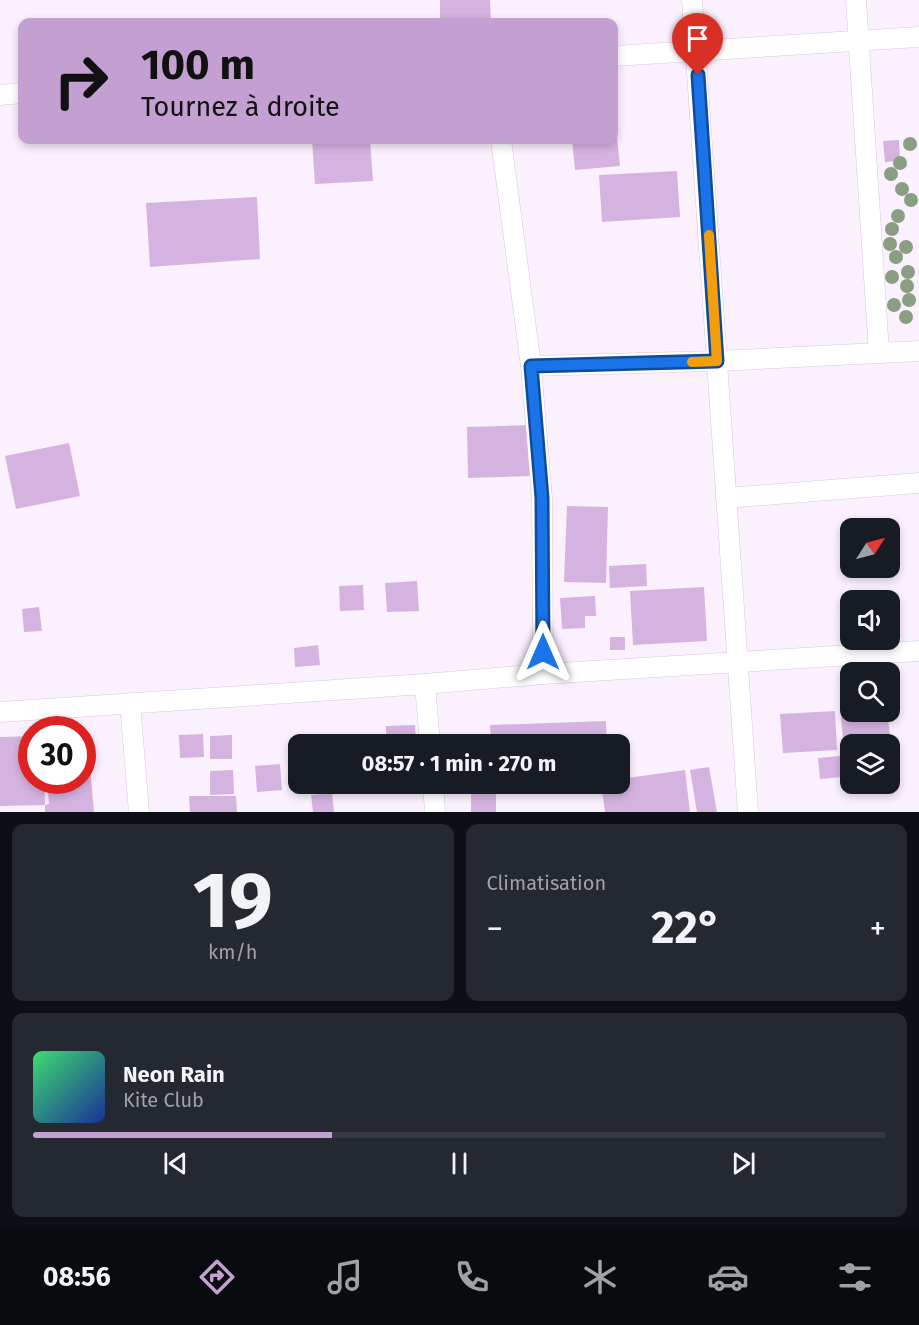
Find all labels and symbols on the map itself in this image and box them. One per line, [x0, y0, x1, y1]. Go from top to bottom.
pin [672, 13, 723, 75]
north arrow [840, 518, 900, 578]
position arrow [511, 620, 575, 684]
speed limit sign: 30 [18, 716, 96, 794]

